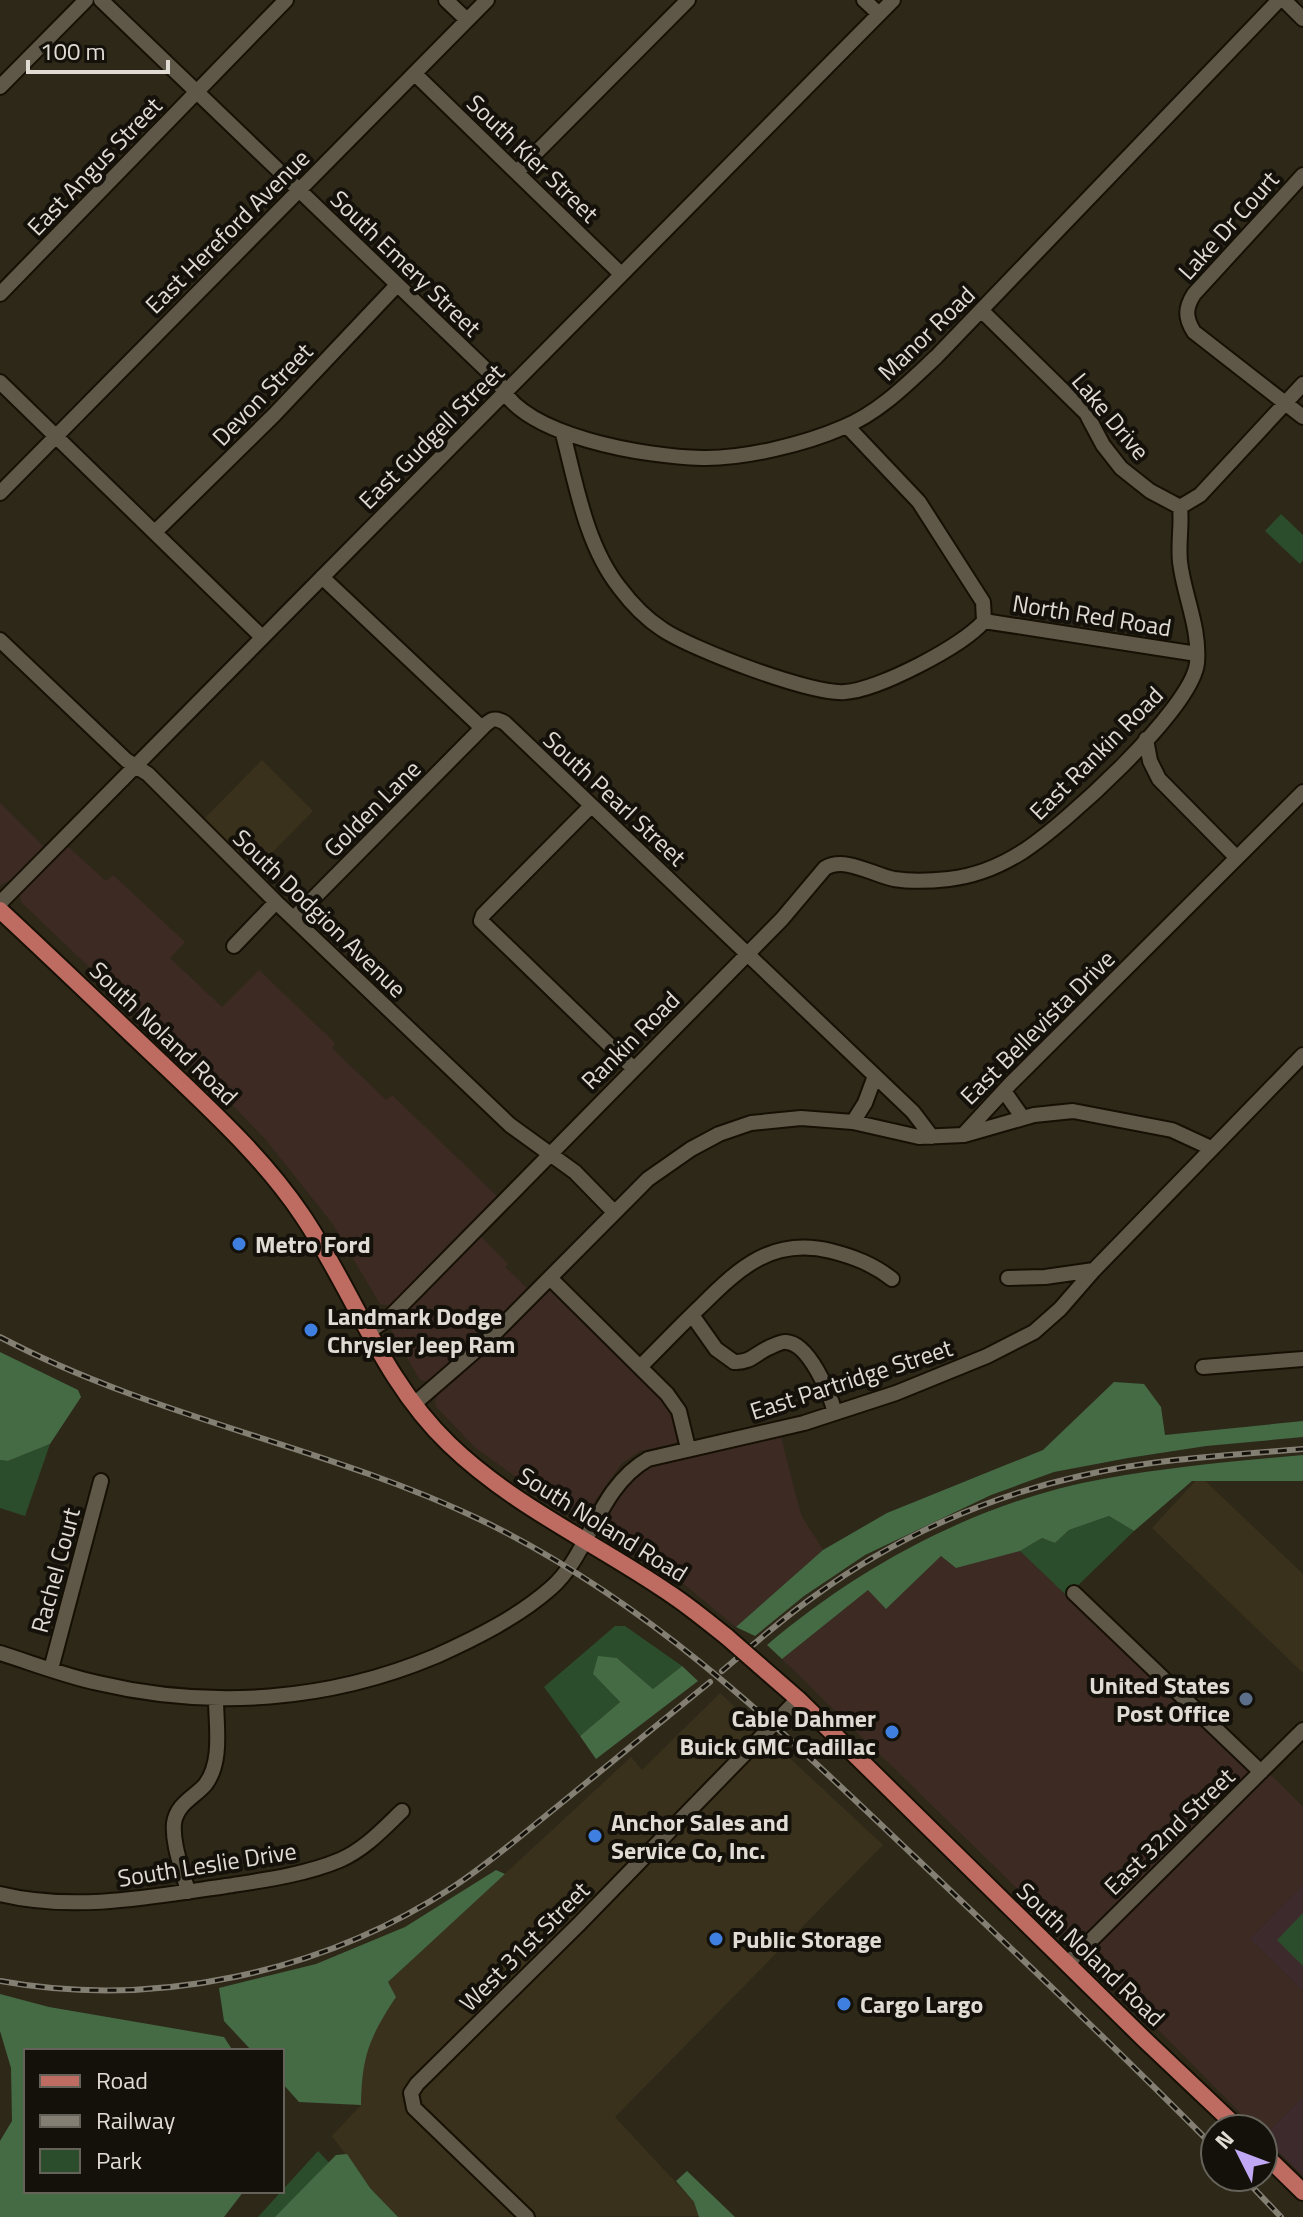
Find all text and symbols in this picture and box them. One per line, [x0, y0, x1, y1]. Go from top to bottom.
scale bar [28, 24, 168, 74]
text: 100 m [40, 33, 106, 69]
street label: South Kier Street [459, 85, 608, 231]
street label: East Angus Street [18, 88, 170, 244]
street label: East Hereford Avenue [136, 140, 318, 322]
street label: Lake Dr Court [1169, 162, 1287, 288]
street label: South Emery Street [322, 181, 490, 345]
street label: Manor Road [869, 277, 983, 389]
street label: Devon Street [203, 334, 321, 454]
street label: East Gudgell Street [350, 355, 512, 517]
street label: Lake Drive [1064, 364, 1158, 468]
street label: North Red Road [1010, 585, 1174, 645]
street label: East Rankin Road [1021, 678, 1171, 828]
street label: South Pearl Street [535, 722, 695, 874]
street label: Golden Lane [315, 751, 429, 865]
street label: South Dodgion Avenue [225, 820, 415, 1006]
street label: East Bellevista Drive [951, 941, 1123, 1113]
street label: South Noland Road [82, 953, 246, 1113]
street label: Rankin Road [573, 983, 687, 1097]
place label: Metro Ford [255, 1226, 371, 1262]
marker: Metro Ford [230, 1235, 248, 1253]
place label: Landmark Dodge Chrysler Jeep Ram [327, 1298, 515, 1362]
marker: Landmark Dodge Chrysler Jeep Ram [302, 1321, 320, 1339]
street label: East Partridge Street [745, 1329, 957, 1429]
street label: South Noland Road [511, 1457, 695, 1591]
street label: Rachel Court [21, 1503, 89, 1637]
place label: United States Post Office [1089, 1667, 1230, 1731]
marker: United States Post Office [1237, 1690, 1255, 1708]
place label: Cable Dahmer Buick GMC Cadillac [679, 1700, 876, 1764]
marker: Cable Dahmer Buick GMC Cadillac [883, 1723, 901, 1741]
street label: East 32nd Street [1095, 1759, 1243, 1903]
place label: Anchor Sales and Service Co, Inc. [611, 1804, 789, 1868]
marker: Anchor Sales and Service Co, Inc. [586, 1827, 604, 1845]
street label: South Leslie Drive [115, 1832, 299, 1896]
street label: West 31st Street [451, 1872, 598, 2019]
street label: South Noland Road [1009, 1874, 1173, 2034]
place label: Public Storage [732, 1921, 882, 1957]
marker: Public Storage [707, 1930, 725, 1948]
place label: Cargo Largo [860, 1986, 983, 2022]
marker: Cargo Largo [835, 1995, 853, 2013]
legend [24, 2049, 284, 2193]
text: Road [96, 2062, 148, 2098]
text: Railway [96, 2102, 176, 2138]
north arrow [1199, 2113, 1279, 2193]
text: N [1206, 2123, 1242, 2157]
text: Park [96, 2142, 142, 2178]

